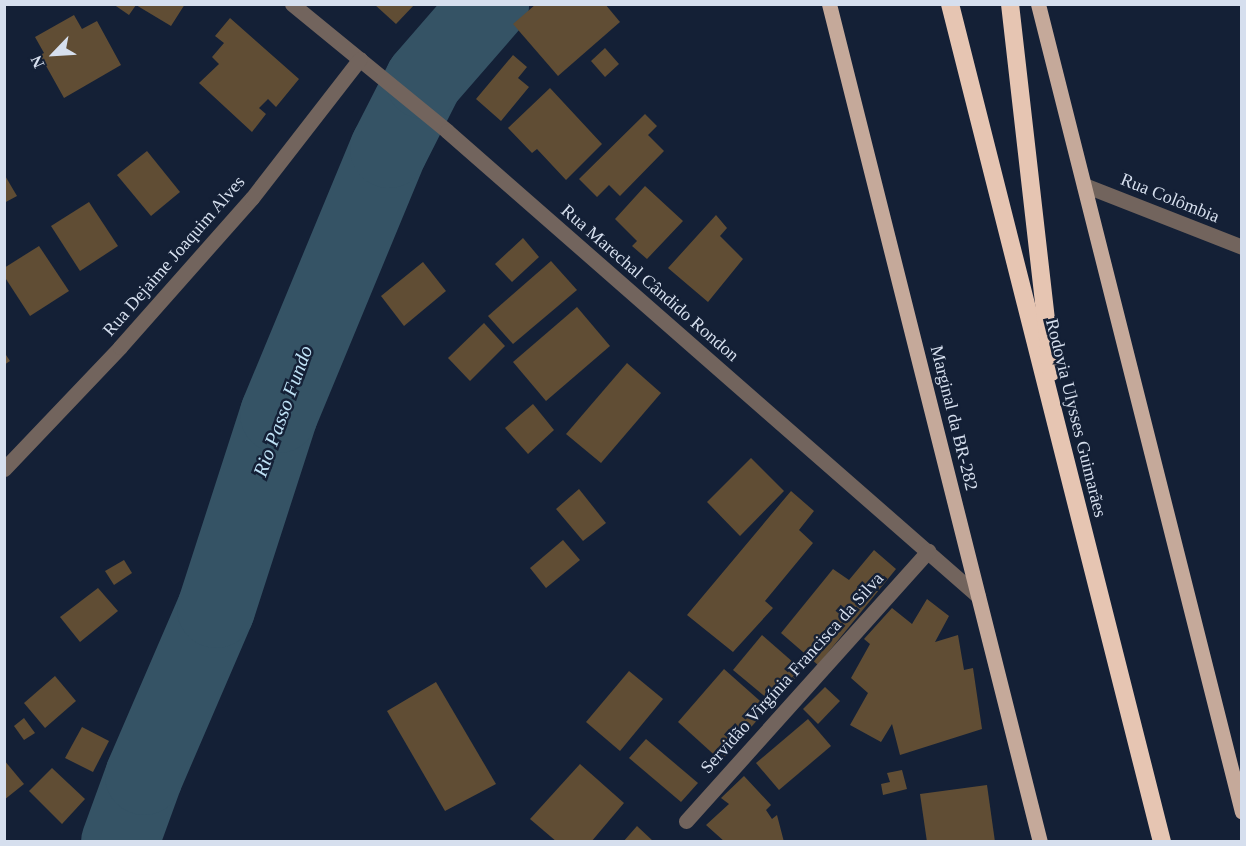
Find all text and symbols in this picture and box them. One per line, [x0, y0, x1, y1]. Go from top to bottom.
north arrow [24, 24, 84, 84]
text: N [27, 53, 47, 71]
street label: Rua Colômbia [1118, 168, 1222, 228]
street label: Rua Dejaime Joaquim Alves [98, 171, 250, 341]
street label: Rua Marechal Cândido Rondon [557, 200, 743, 366]
street label: Rodovia Ulysses Guimarães [1041, 316, 1111, 520]
water label: Rio Passo Fundo [248, 342, 318, 480]
street label: Marginal da BR-282 [926, 343, 982, 493]
street label: Servidão Virgínia Francisca da Silva [696, 568, 888, 778]

